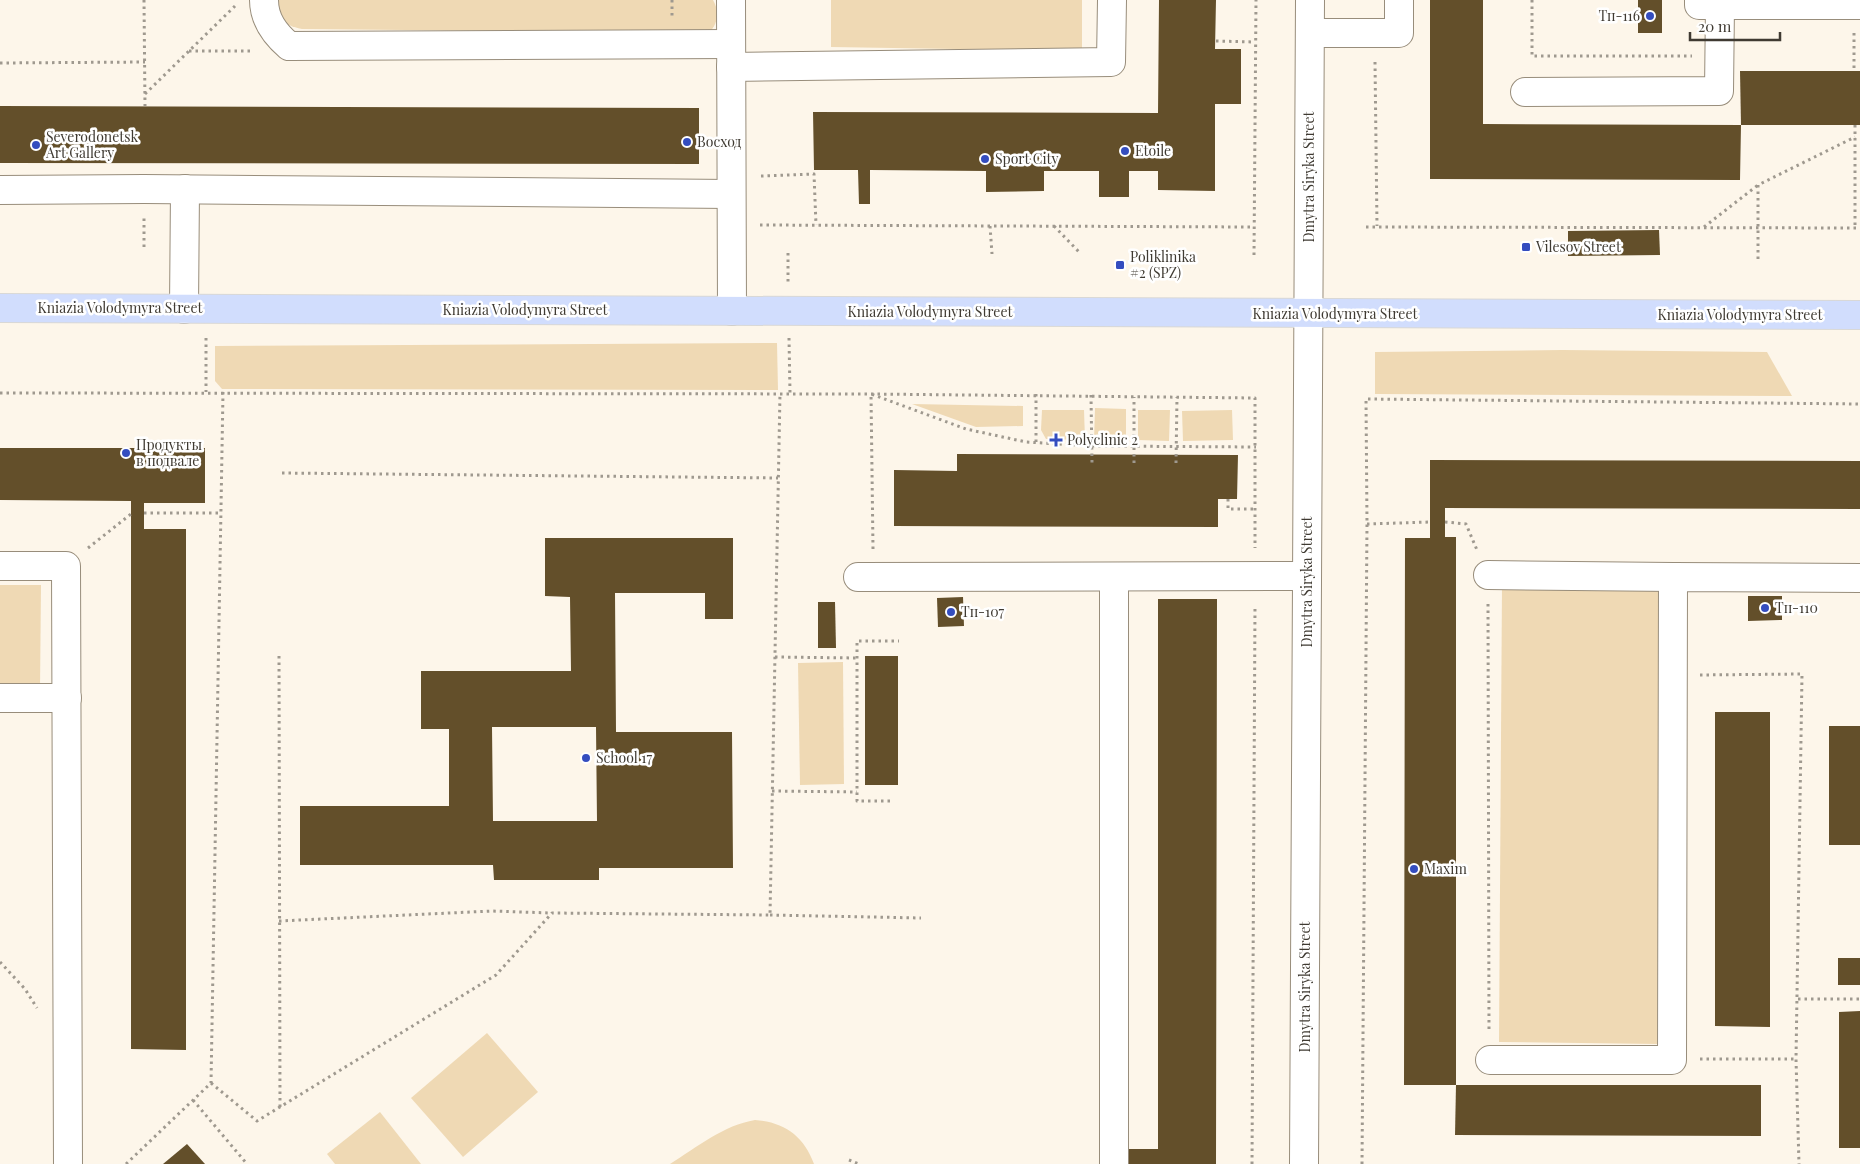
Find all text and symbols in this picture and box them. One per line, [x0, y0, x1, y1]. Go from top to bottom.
place label: Тп-116 [1598, 6, 1640, 25]
marker: Тп-116 [1644, 10, 1656, 22]
scale bar [1690, 10, 1780, 42]
text: 20 m [1698, 16, 1732, 36]
street label: Dmytra Siryka Street [1299, 110, 1318, 243]
place label: Severodonetsk Art Gallery [45, 127, 138, 162]
place label: Восход [697, 132, 742, 151]
marker: Восход [681, 136, 693, 148]
marker: Severodonetsk Art Gallery [30, 139, 42, 151]
place label: Etoile [1135, 141, 1171, 160]
marker: Etoile [1119, 145, 1131, 157]
place label: Sport City [995, 149, 1059, 168]
marker: Sport City [979, 153, 991, 165]
place label: Vilesov Street [1535, 237, 1622, 256]
marker: Vilesov Street [1520, 241, 1532, 253]
place label: Poliklinika #2 (SPZ) [1130, 247, 1196, 282]
marker: Poliklinika #2 (SPZ) [1114, 259, 1126, 271]
street label: Kniazia Volodymyra Street [38, 298, 203, 317]
street label: Kniazia Volodymyra Street [443, 300, 608, 319]
street label: Kniazia Volodymyra Street [848, 302, 1013, 321]
street label: Kniazia Volodymyra Street [1253, 304, 1418, 323]
street label: Kniazia Volodymyra Street [1658, 305, 1823, 324]
place label: Polyclinic 2 [1067, 430, 1138, 449]
marker: Polyclinic 2 [1049, 433, 1063, 447]
place label: Продукты в подвале [136, 435, 203, 470]
marker: Продукты в подвале [120, 447, 132, 459]
street label: Dmytra Siryka Street [1297, 515, 1316, 648]
place label: Тп-110 [1775, 598, 1818, 617]
place label: Тп-107 [961, 602, 1005, 621]
marker: Тп-110 [1759, 602, 1771, 614]
marker: Тп-107 [945, 606, 957, 618]
place label: School 17 [596, 748, 652, 767]
marker: School 17 [580, 752, 592, 764]
place label: Maxim [1424, 859, 1467, 878]
marker: Maxim [1408, 863, 1420, 875]
street label: Dmytra Siryka Street [1295, 920, 1314, 1053]

